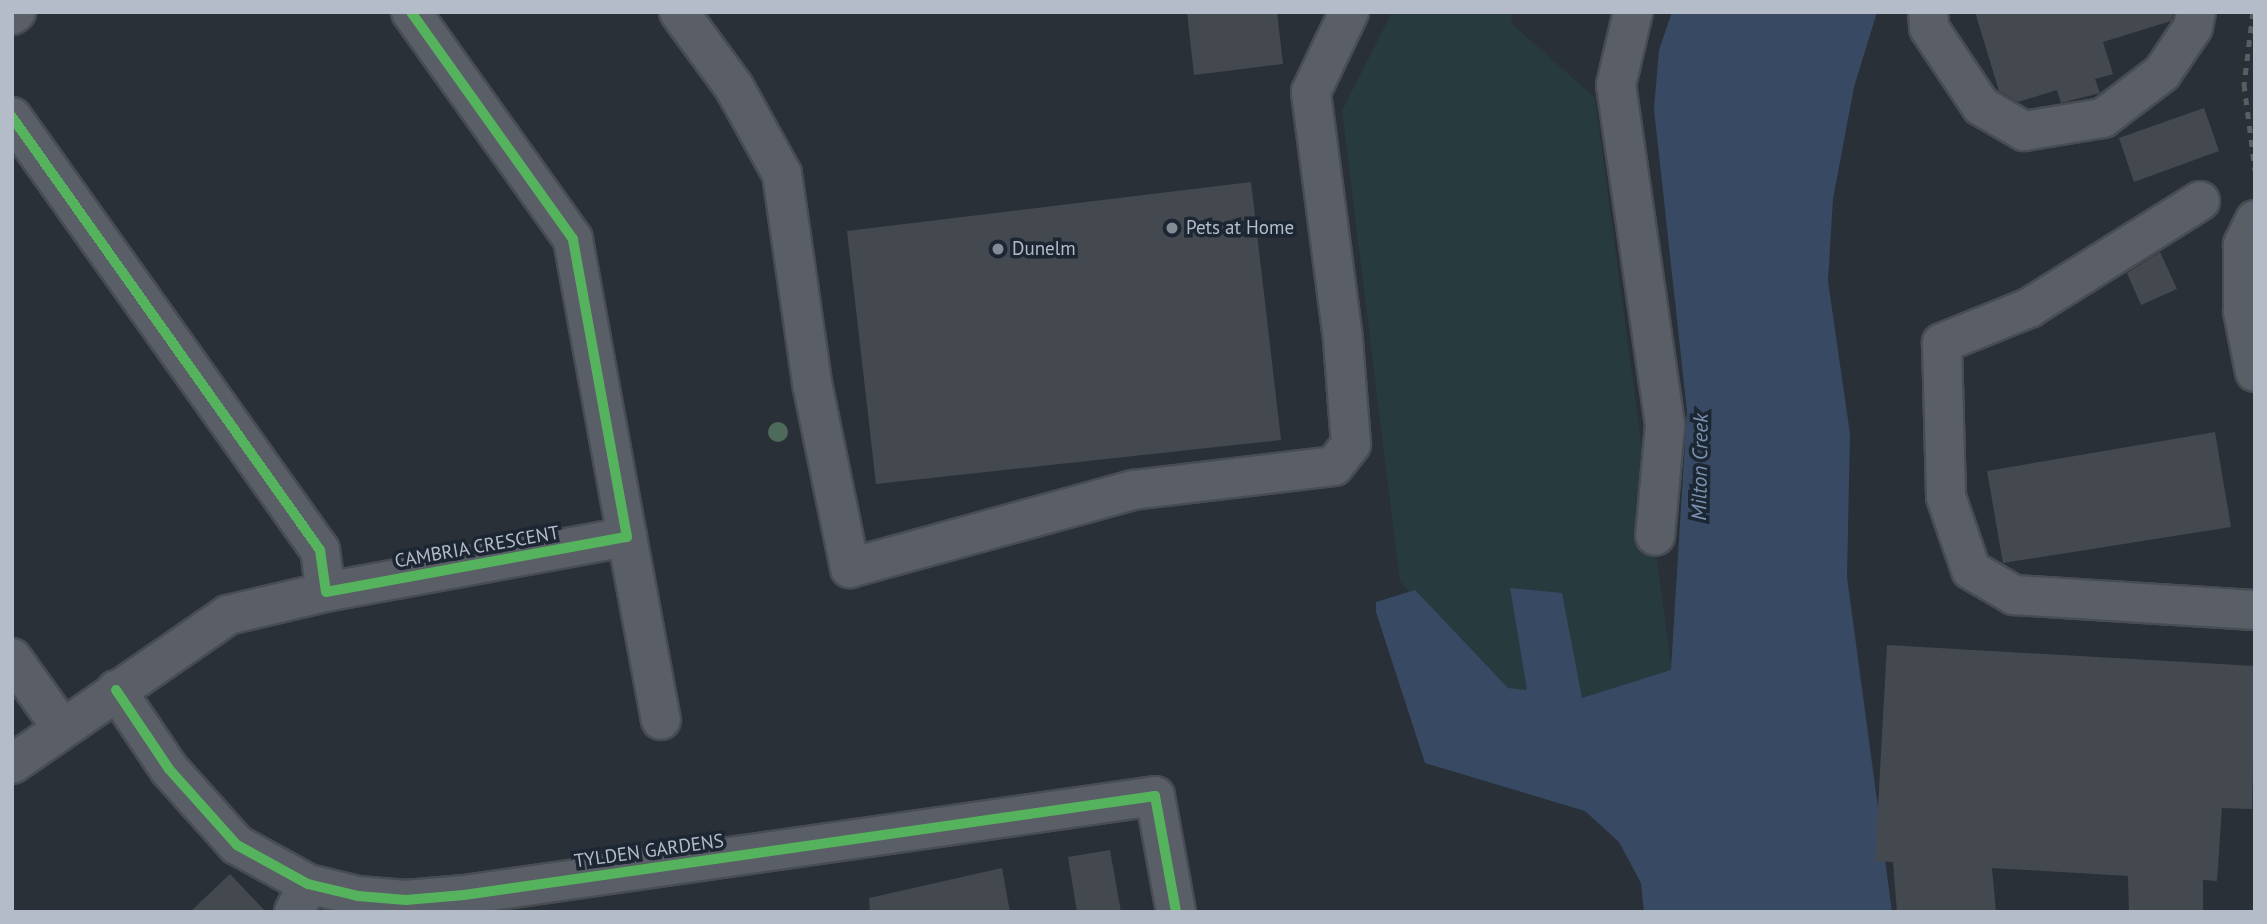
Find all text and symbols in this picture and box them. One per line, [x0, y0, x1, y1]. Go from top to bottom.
place label: Pets at Home [1186, 217, 1294, 239]
marker: Pets at Home [1164, 220, 1180, 236]
place label: Dunelm [1012, 238, 1076, 260]
marker: Dunelm [990, 241, 1006, 257]
water label: Milton Creek [1686, 413, 1714, 521]
street label: CAMBRIA CRESCENT [393, 521, 561, 573]
street label: TYLDEN GARDENS [573, 829, 725, 873]

